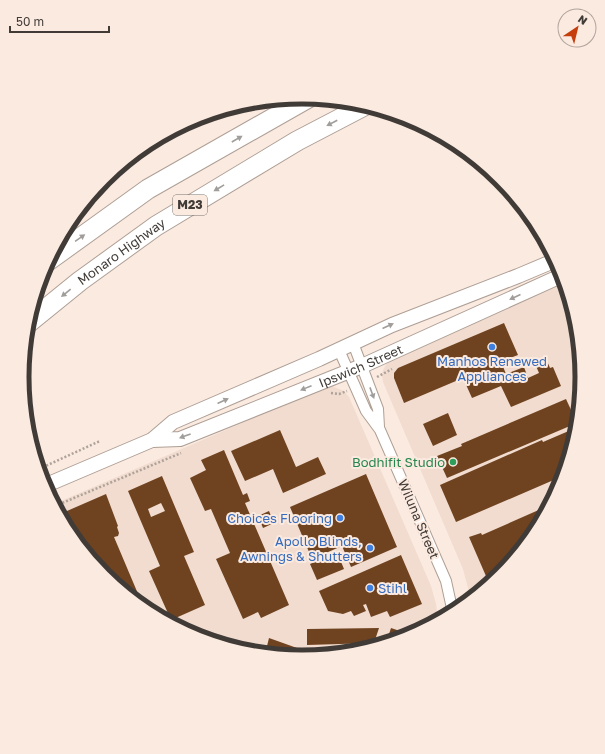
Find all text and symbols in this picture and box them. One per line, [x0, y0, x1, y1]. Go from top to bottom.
scale bar [10, 8, 109, 34]
north arrow [557, 8, 597, 48]
text: N [576, 12, 590, 27]
text: 50 m [16, 14, 44, 29]
one-way arrow [326, 120, 338, 126]
one-way arrow [231, 135, 243, 142]
one-way arrow [213, 184, 225, 191]
road number: M23 [173, 195, 207, 215]
street label: Monaro Highway [74, 214, 169, 288]
one-way arrow [75, 234, 85, 242]
one-way arrow [61, 288, 71, 297]
one-way arrow [509, 294, 521, 300]
one-way arrow [383, 323, 395, 329]
street label: Ipswich Street [316, 341, 405, 391]
marker: Manhos Renewed Appliances [487, 342, 497, 352]
place label: Manhos Renewed Appliances [437, 353, 547, 384]
one-way arrow [300, 385, 311, 391]
one-way arrow [369, 387, 375, 399]
one-way arrow [217, 397, 229, 403]
one-way arrow [179, 434, 191, 440]
place label: Bodhifit Studio [352, 454, 445, 470]
marker: Bodhifit Studio [448, 457, 458, 467]
street label: Wiluna Street [395, 477, 443, 561]
place label: Choices Flooring [227, 510, 332, 526]
marker: Choices Flooring [335, 513, 345, 523]
place label: Apollo Blinds, Awnings & Shutters [240, 533, 362, 564]
marker: Apollo Blinds, Awnings & Shutters [365, 543, 375, 553]
place label: Stihl [378, 580, 407, 596]
marker: Stihl [365, 583, 375, 593]

